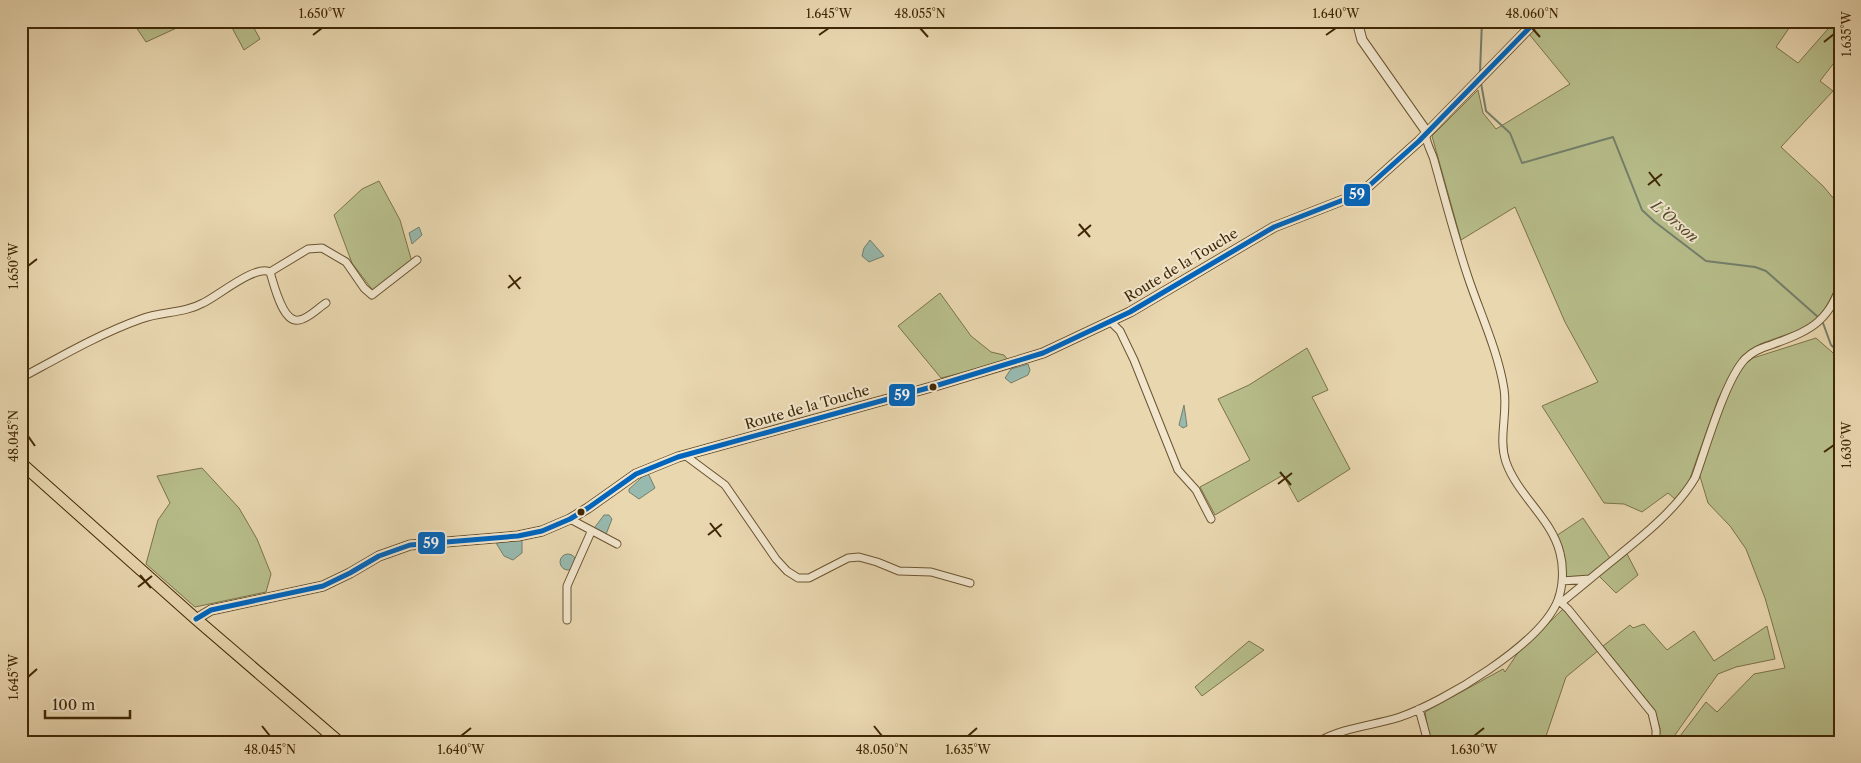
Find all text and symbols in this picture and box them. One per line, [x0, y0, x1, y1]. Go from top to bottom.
text: 1.650°W [299, 6, 346, 21]
text: 1.645°W [806, 6, 853, 21]
text: 48.055°N [894, 6, 946, 21]
text: 1.640°W [1313, 6, 1360, 21]
text: 48.060°N [1505, 6, 1559, 21]
text: 1.635°W [1839, 10, 1854, 57]
line badge: 59 [1343, 183, 1371, 207]
text: 59 [1349, 185, 1365, 203]
water label: L’Orson [1647, 195, 1703, 246]
street label: Route de la Touche [1121, 224, 1241, 306]
text: 1.650°W [6, 242, 21, 289]
street label: Route de la Touche [743, 381, 872, 433]
unlabelled marker [928, 382, 938, 392]
line badge: 59 [888, 383, 916, 407]
text: 59 [894, 386, 910, 404]
text: 48.045°N [6, 410, 21, 462]
text: 1.630°W [1839, 421, 1854, 468]
unlabelled marker [576, 507, 586, 517]
line badge: 59 [417, 531, 446, 555]
text: 59 [423, 534, 439, 552]
text: 1.645°W [6, 653, 21, 700]
scale bar [45, 688, 130, 720]
text: 100 m [52, 695, 95, 714]
text: 48.045°N [244, 742, 296, 757]
text: 1.640°W [438, 742, 485, 757]
text: 48.050°N [856, 742, 908, 757]
text: 1.635°W [945, 742, 992, 757]
text: 1.630°W [1451, 742, 1498, 757]

